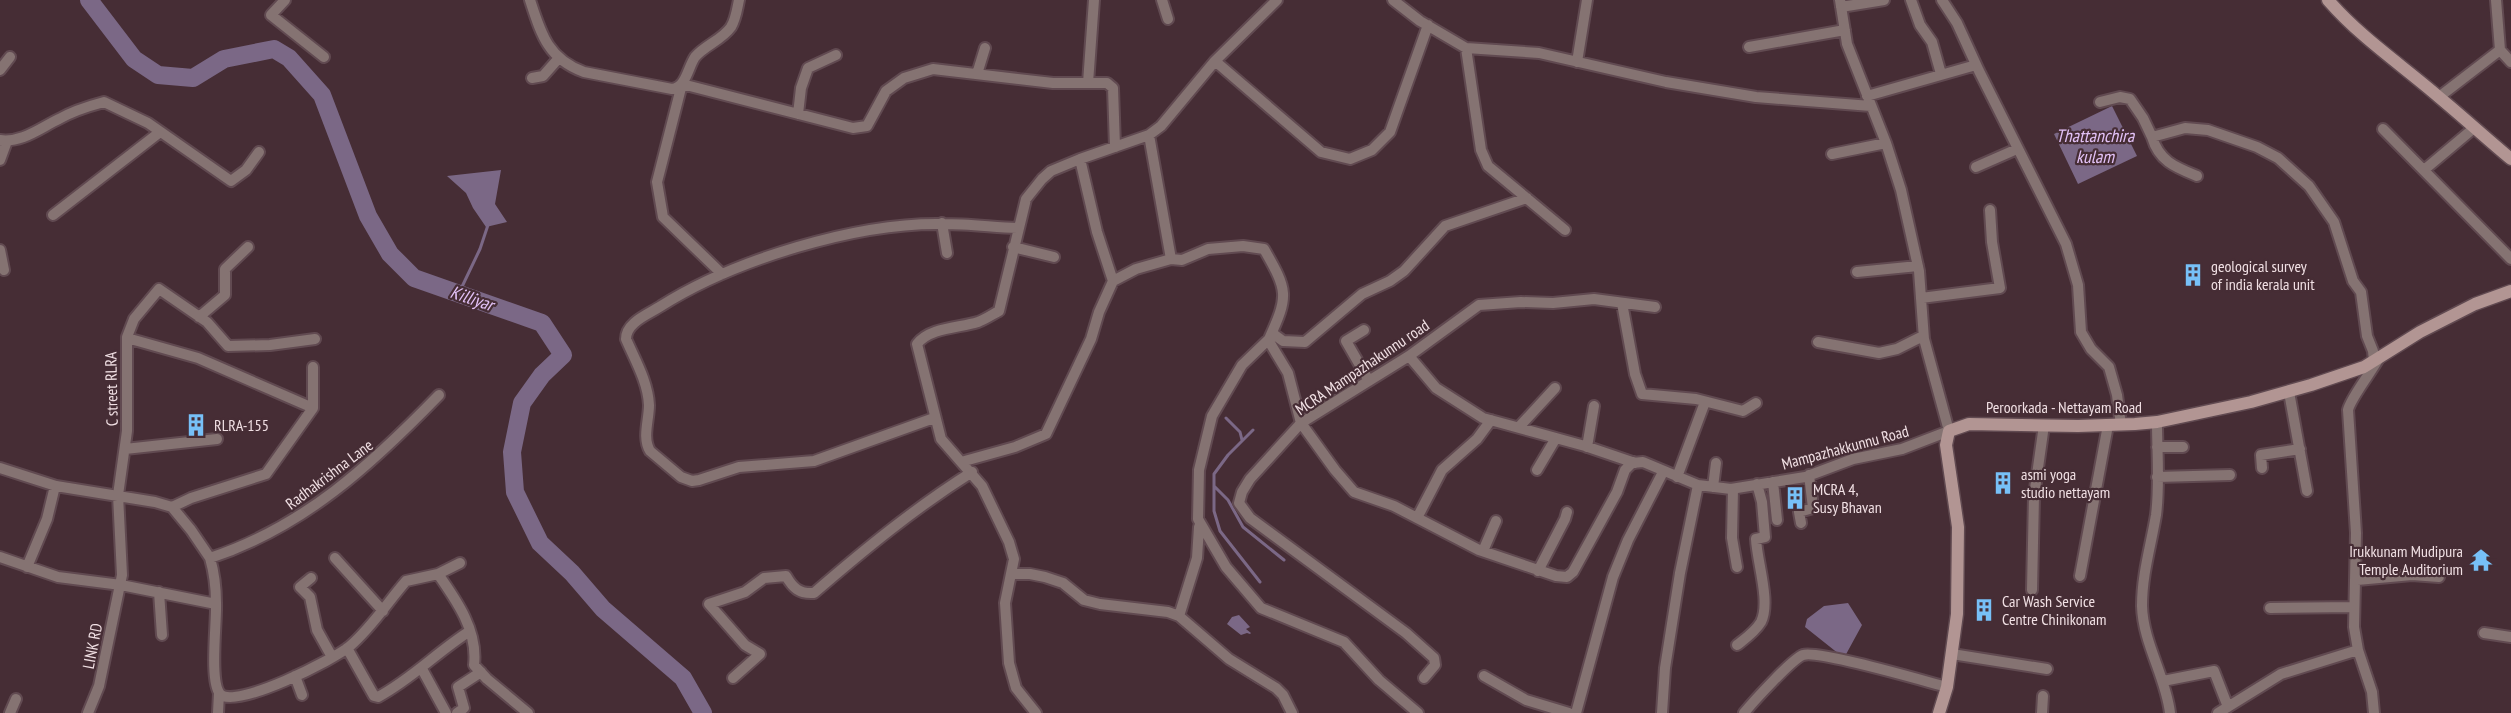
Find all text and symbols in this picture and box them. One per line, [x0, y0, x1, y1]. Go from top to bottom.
water label: Thattanchira kulam [2056, 124, 2135, 168]
place label: geological survey of india kerala unit [2211, 256, 2315, 294]
building icon: geological survey of india kerala unit [2180, 262, 2206, 288]
water label: Killiyar [447, 280, 499, 317]
street label: MCRA Mampazhakunnu road [1291, 315, 1433, 419]
street label: C street RLRA [100, 351, 122, 426]
street label: Peroorkada - Nettayam Road [1986, 397, 2142, 417]
building icon: RLRA-155 [183, 412, 209, 438]
place label: RLRA-155 [214, 415, 269, 435]
street label: Mampazhakkunnu Road [1779, 420, 1911, 474]
street label: Radhakrishna Lane [281, 435, 377, 513]
place label: asmi yoga studio nettayam [2021, 464, 2110, 502]
building icon: asmi yoga studio nettayam [1990, 470, 2016, 496]
place label: MCRA 4, Susy Bhavan [1813, 479, 1882, 517]
building icon: MCRA 4, Susy Bhavan [1782, 485, 1808, 511]
place label: Irukkunam Mudipura Temple Auditorium [2349, 541, 2463, 579]
temple icon: Irukkunam Mudipura Temple Auditorium [2468, 547, 2494, 573]
place label: Car Wash Service Centre Chinikonam [2002, 591, 2106, 629]
building icon: Car Wash Service Centre Chinikonam [1971, 597, 1997, 623]
street label: LINK RD [78, 622, 106, 670]

